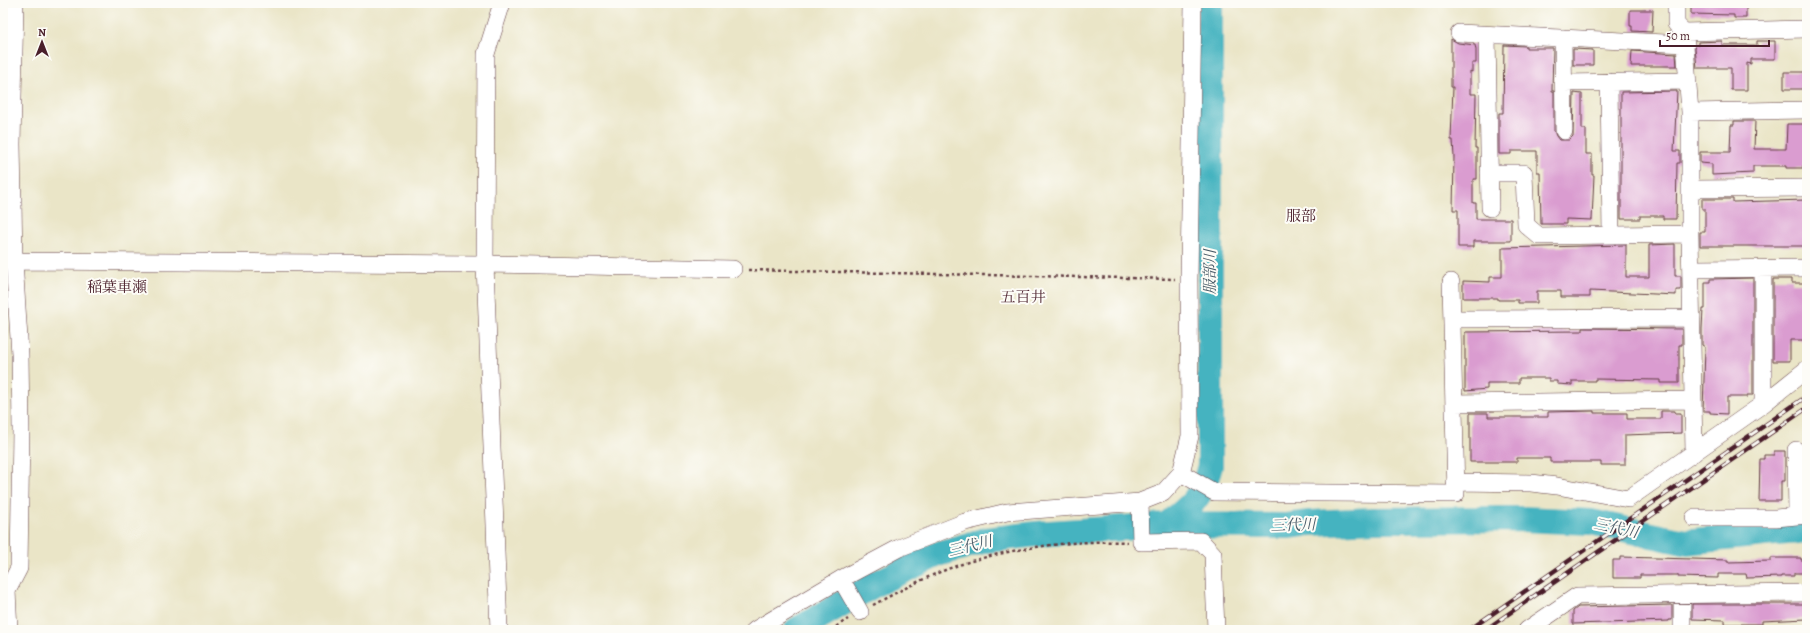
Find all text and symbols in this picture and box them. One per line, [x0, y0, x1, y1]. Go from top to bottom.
north arrow [22, 22, 62, 62]
scale bar [1660, 22, 1769, 48]
text: N [38, 25, 46, 40]
text: 50 m [1666, 28, 1690, 44]
district label: 服部 [1286, 206, 1316, 226]
water label: 服部川 [1200, 248, 1220, 295]
district label: 稲葉車瀬 [87, 277, 147, 297]
district label: 五百井 [1000, 287, 1046, 307]
water label: 三代川 [1270, 514, 1318, 536]
water label: 三代川 [1592, 514, 1642, 543]
water label: 三代川 [946, 530, 996, 561]

